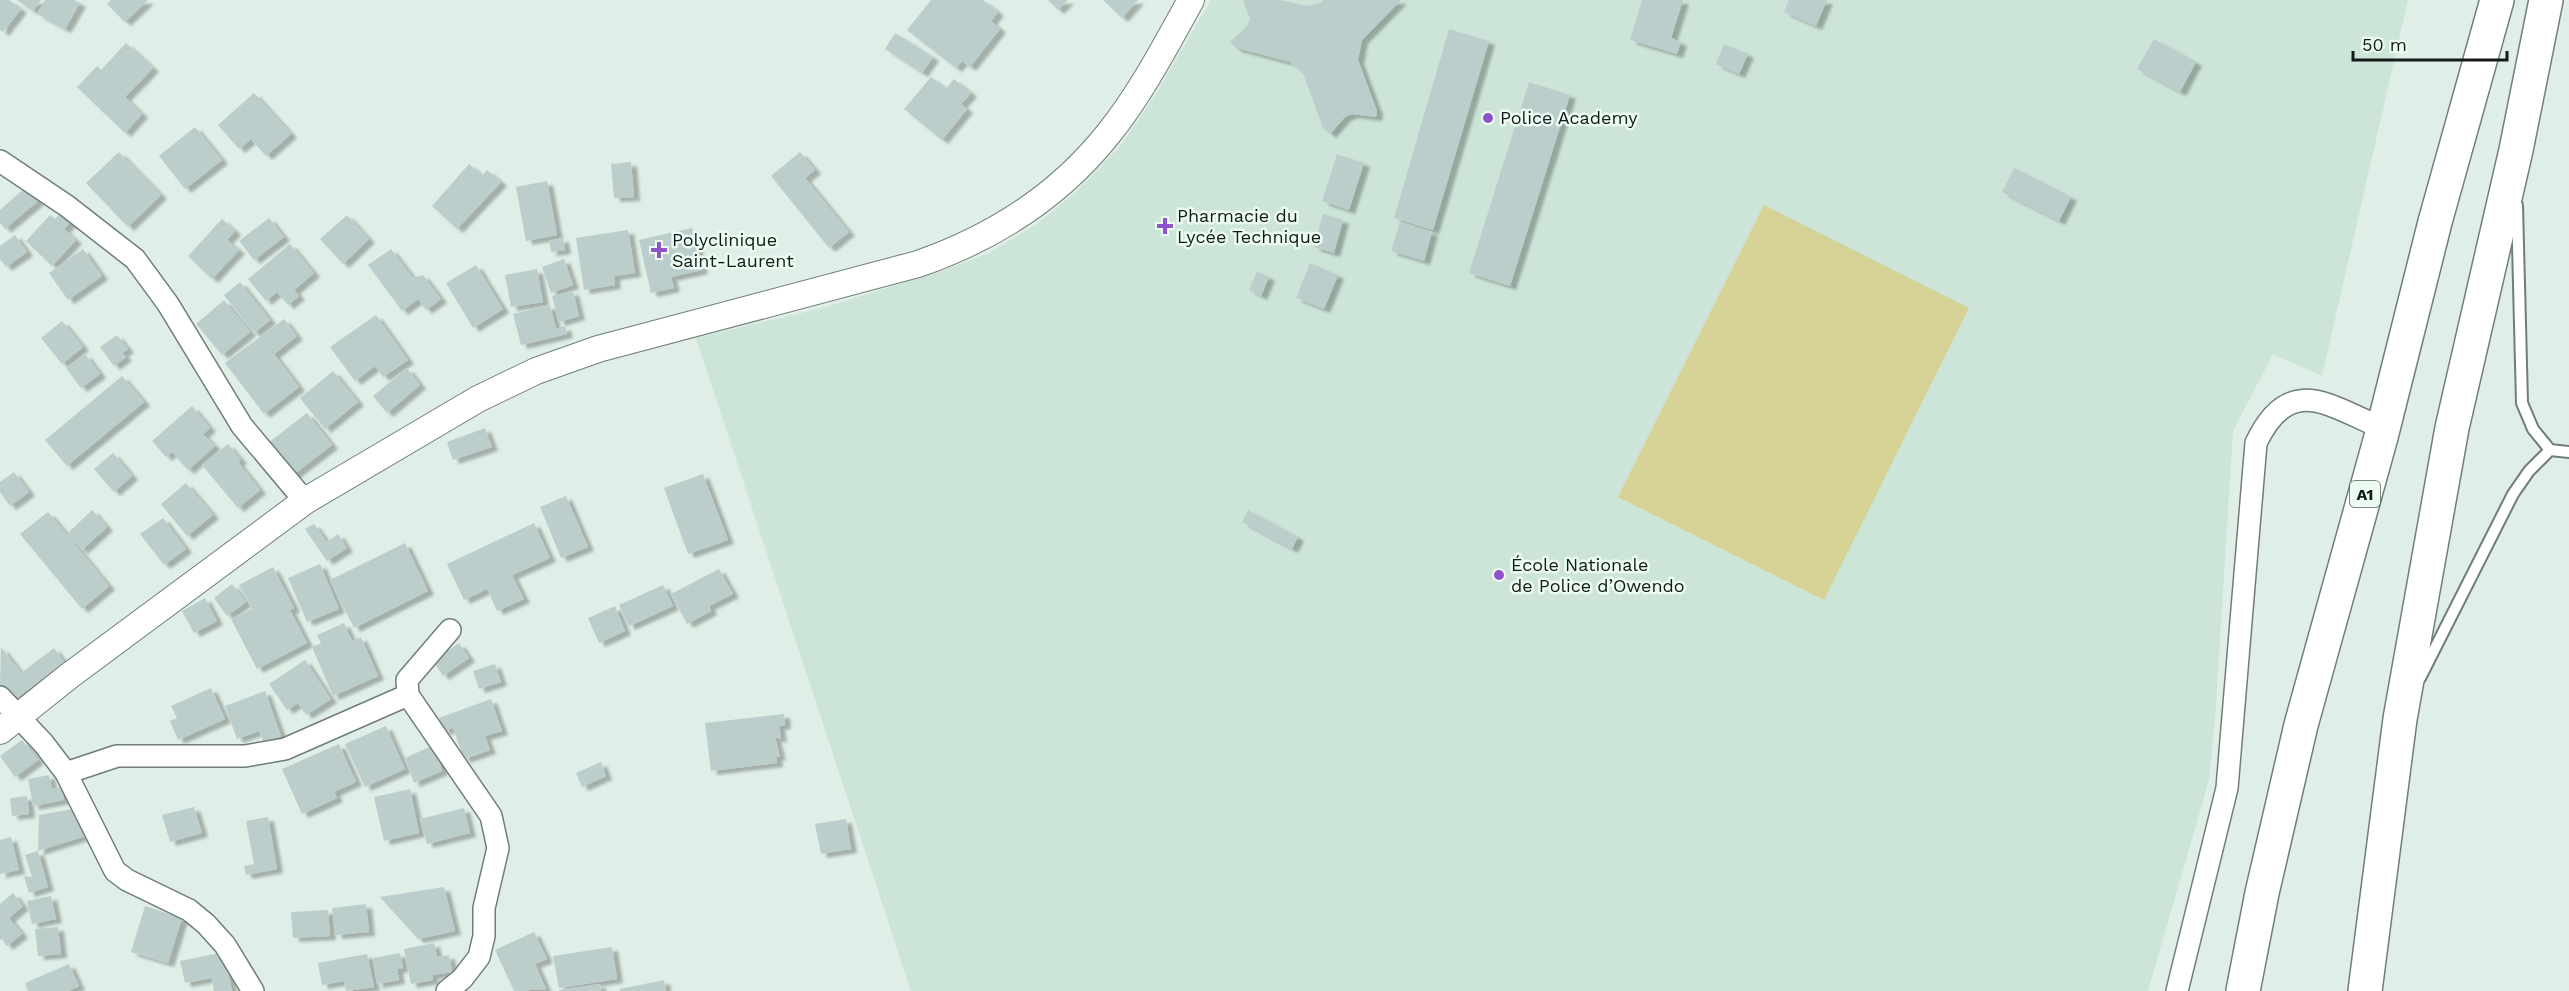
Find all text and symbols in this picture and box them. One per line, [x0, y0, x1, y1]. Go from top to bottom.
scale bar [2353, 24, 2508, 62]
text: 50 m [2362, 34, 2407, 55]
place label: Police Academy [1500, 107, 1638, 128]
marker: Police Academy [1481, 111, 1495, 125]
place label: Pharmacie du Lycée Technique [1177, 205, 1321, 247]
marker: Pharmacie du Lycée Technique [1158, 219, 1172, 233]
place label: Polyclinique Saint-Laurent [672, 229, 794, 271]
marker: Polyclinique Saint-Laurent [650, 241, 668, 259]
road number: A1 [2350, 481, 2380, 507]
place label: École Nationale de Police d’Owendo [1511, 554, 1685, 596]
marker: École Nationale de Police d’Owendo [1492, 568, 1506, 582]

